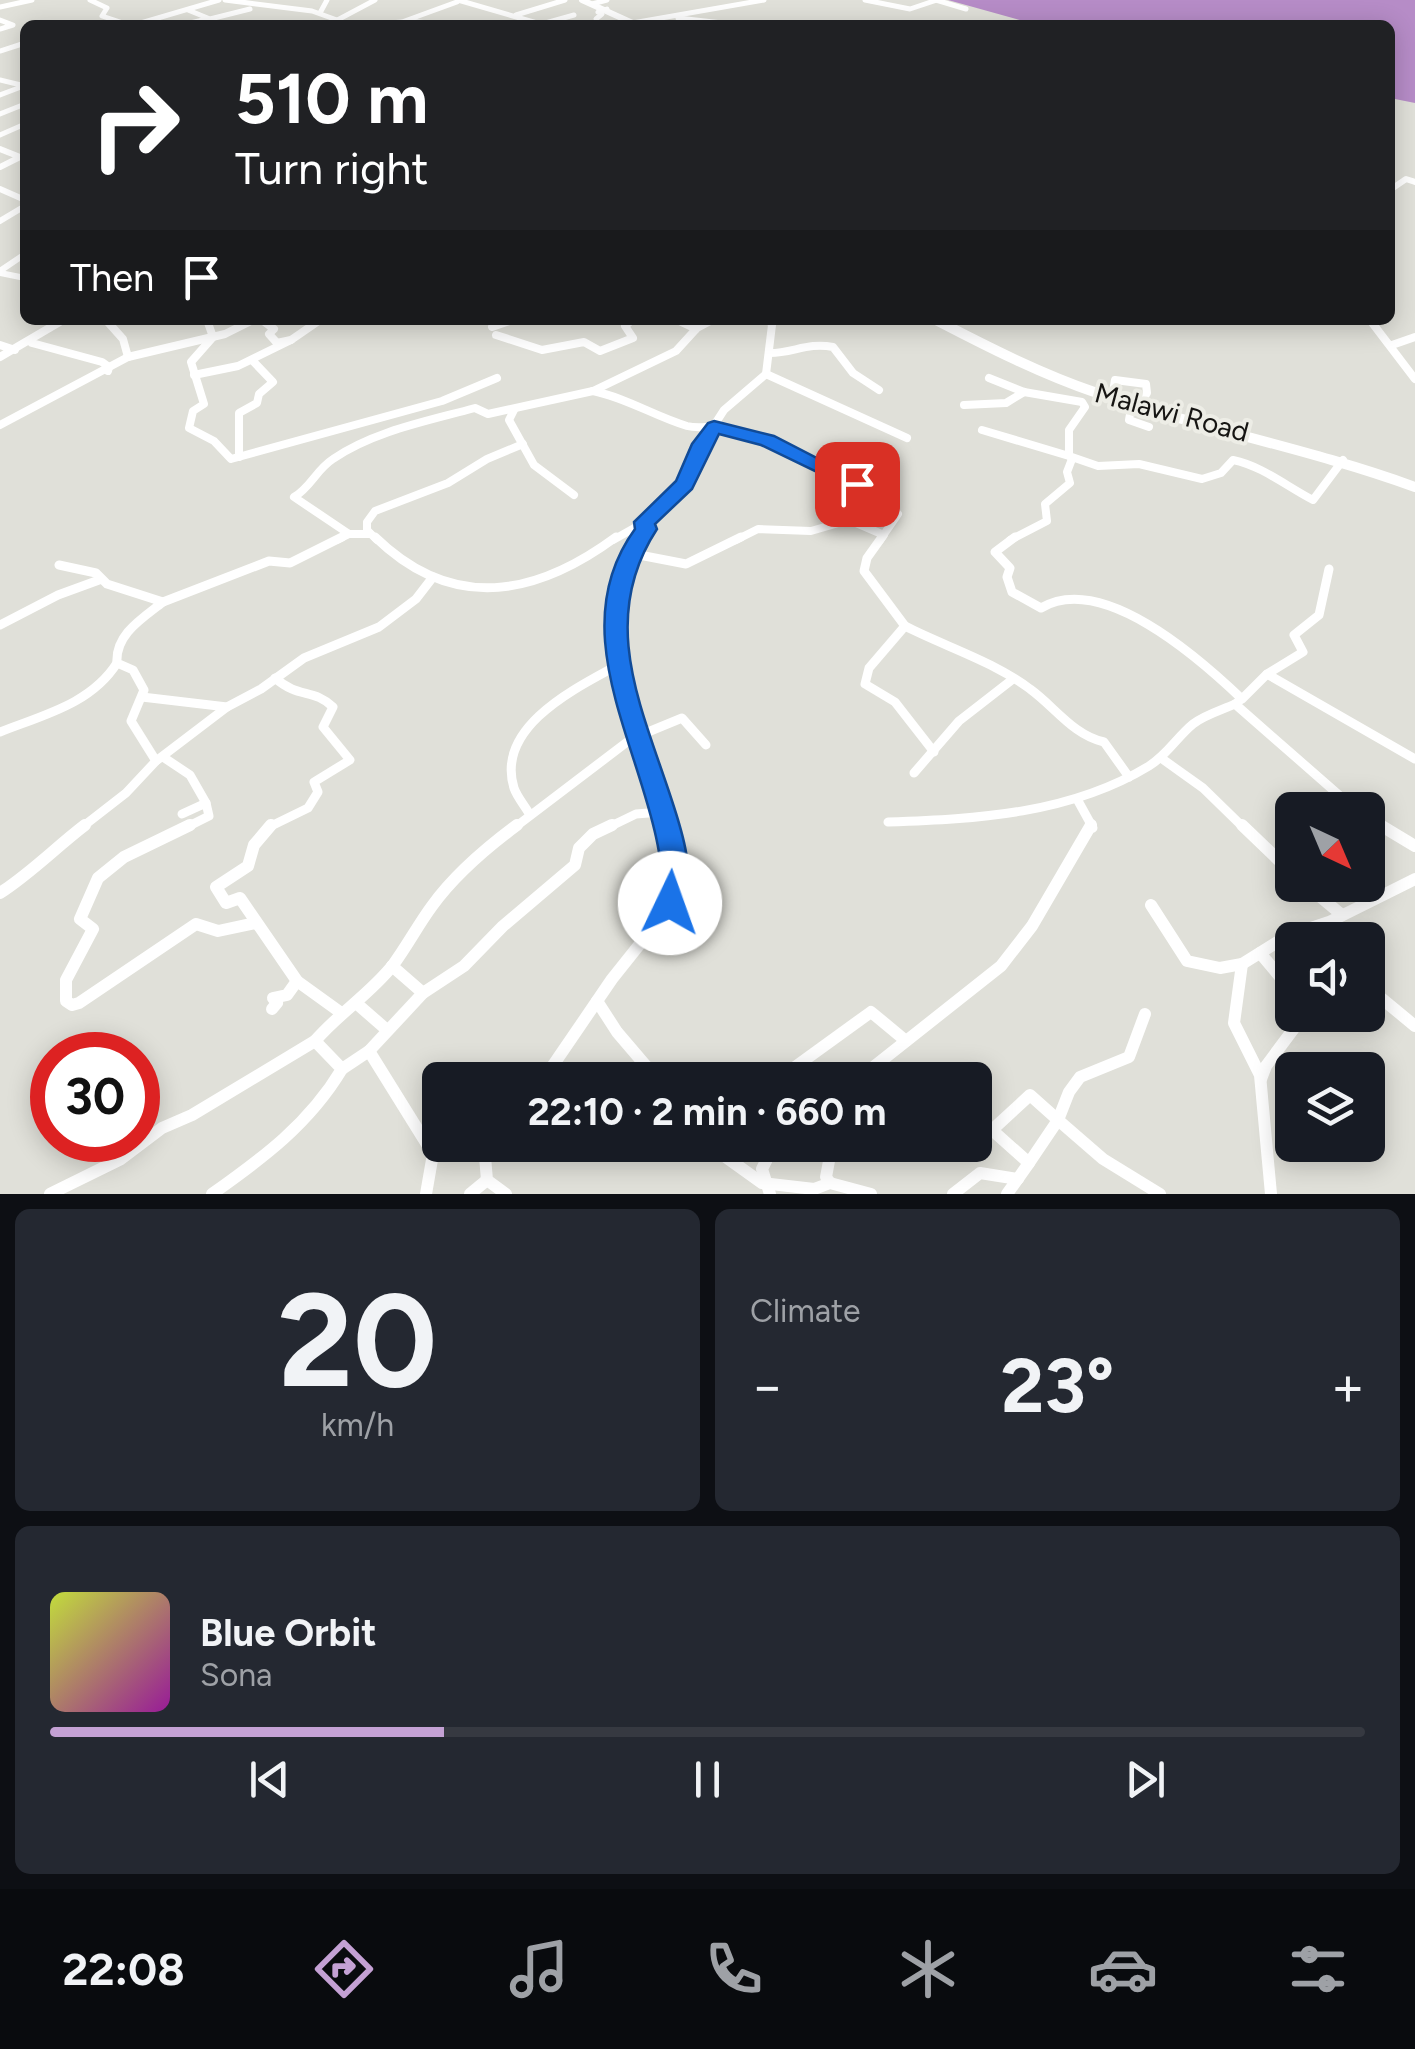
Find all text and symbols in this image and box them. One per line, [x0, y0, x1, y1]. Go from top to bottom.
text: 510 m [235, 56, 428, 141]
icon: right [70, 60, 200, 190]
text: Turn right [235, 141, 428, 195]
icon: arrive [174, 250, 229, 305]
text: Then [70, 255, 154, 301]
street label: Malawi Road [1091, 375, 1253, 449]
pin [815, 442, 900, 527]
icon: arrive [830, 457, 885, 512]
north arrow [1275, 792, 1385, 902]
map controls [1275, 792, 1385, 1162]
position arrow [618, 851, 722, 955]
button: sound [1275, 922, 1385, 1032]
speed limit sign: 30 [30, 1032, 160, 1162]
button: layers [1275, 1052, 1385, 1162]
text: 22:10 · 2 min · 660 m [528, 1089, 886, 1135]
text: 20 [278, 1263, 437, 1419]
text: Climate [750, 1292, 861, 1330]
text: 23° [1001, 1341, 1114, 1431]
text: − [750, 1353, 784, 1419]
text: + [1331, 1353, 1365, 1419]
text: km/h [321, 1406, 394, 1444]
text: Blue Orbit [200, 1610, 376, 1656]
text: Sona [200, 1656, 272, 1694]
icon: previous [242, 1752, 297, 1807]
icon: pause [680, 1752, 735, 1807]
icon: next [1118, 1752, 1173, 1807]
icon: directions [309, 1934, 379, 2004]
icon: music [504, 1934, 574, 2004]
icon: phone [699, 1934, 769, 2004]
icon: climate [893, 1934, 963, 2004]
icon: car [1088, 1934, 1158, 2004]
icon: filters [1283, 1934, 1353, 2004]
text: 22:08 [62, 1942, 185, 1996]

